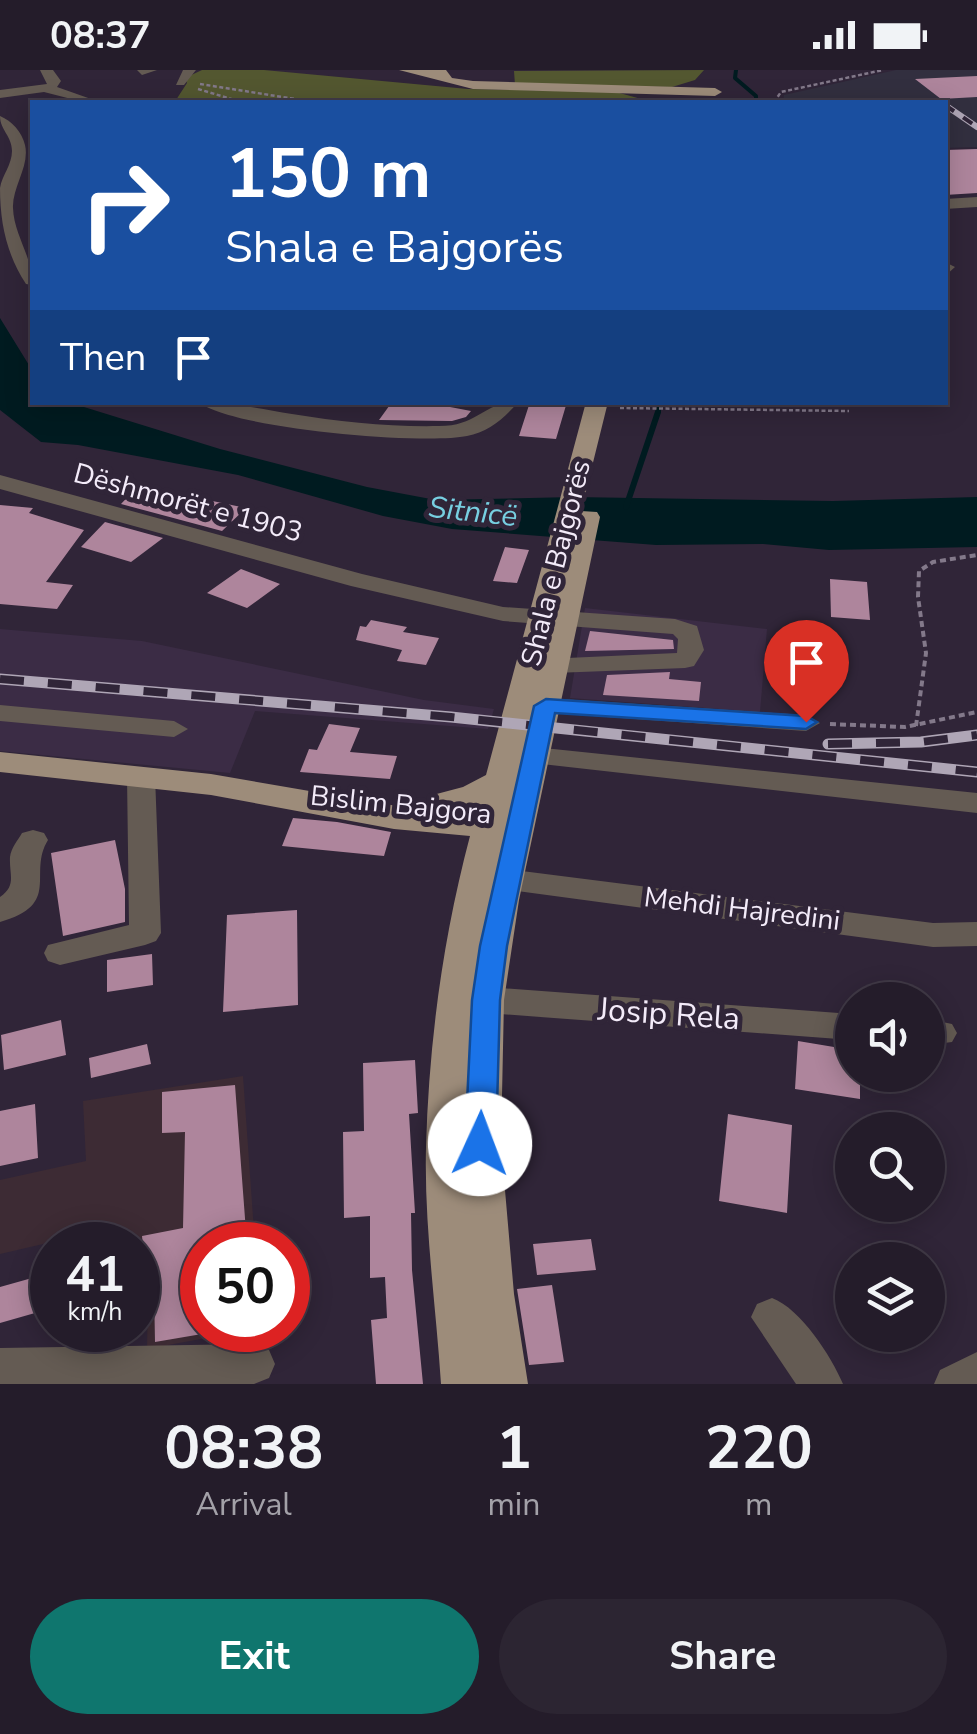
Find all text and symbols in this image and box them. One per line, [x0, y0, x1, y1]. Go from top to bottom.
text: 08:37 [50, 10, 151, 61]
text: 150 m [225, 126, 431, 222]
icon: right [60, 140, 190, 270]
text: Shala e Bajgorës [225, 217, 564, 278]
icon: arrive [166, 330, 221, 385]
text: Then [60, 332, 146, 383]
street label: Dëshmorët e 1903 [69, 454, 307, 552]
street label: Shala e Bajgorës [512, 456, 600, 670]
water label: Sitnicë [426, 487, 520, 537]
pin [764, 620, 849, 723]
icon: arrive [779, 635, 834, 690]
street label: Bislim Bajgora [309, 777, 493, 833]
street label: Mehdi Hajredini [642, 878, 842, 940]
map controls [835, 982, 945, 1352]
button: sound [835, 982, 945, 1092]
street label: Josip Rela [595, 988, 742, 1040]
position arrow [428, 1092, 532, 1196]
button: search [835, 1112, 945, 1222]
speed limit sign: 50 [180, 1222, 310, 1352]
text: 41 [65, 1240, 125, 1309]
button: layers [835, 1242, 945, 1352]
text: km/h [67, 1295, 123, 1329]
text: 08:38 [164, 1407, 323, 1489]
text: 1 [496, 1407, 532, 1489]
text: 220 [705, 1407, 813, 1489]
text: Arrival [196, 1483, 292, 1526]
text: min [487, 1483, 540, 1526]
text: m [745, 1483, 772, 1526]
button: Exit [30, 1599, 479, 1714]
button: Share [499, 1599, 947, 1714]

